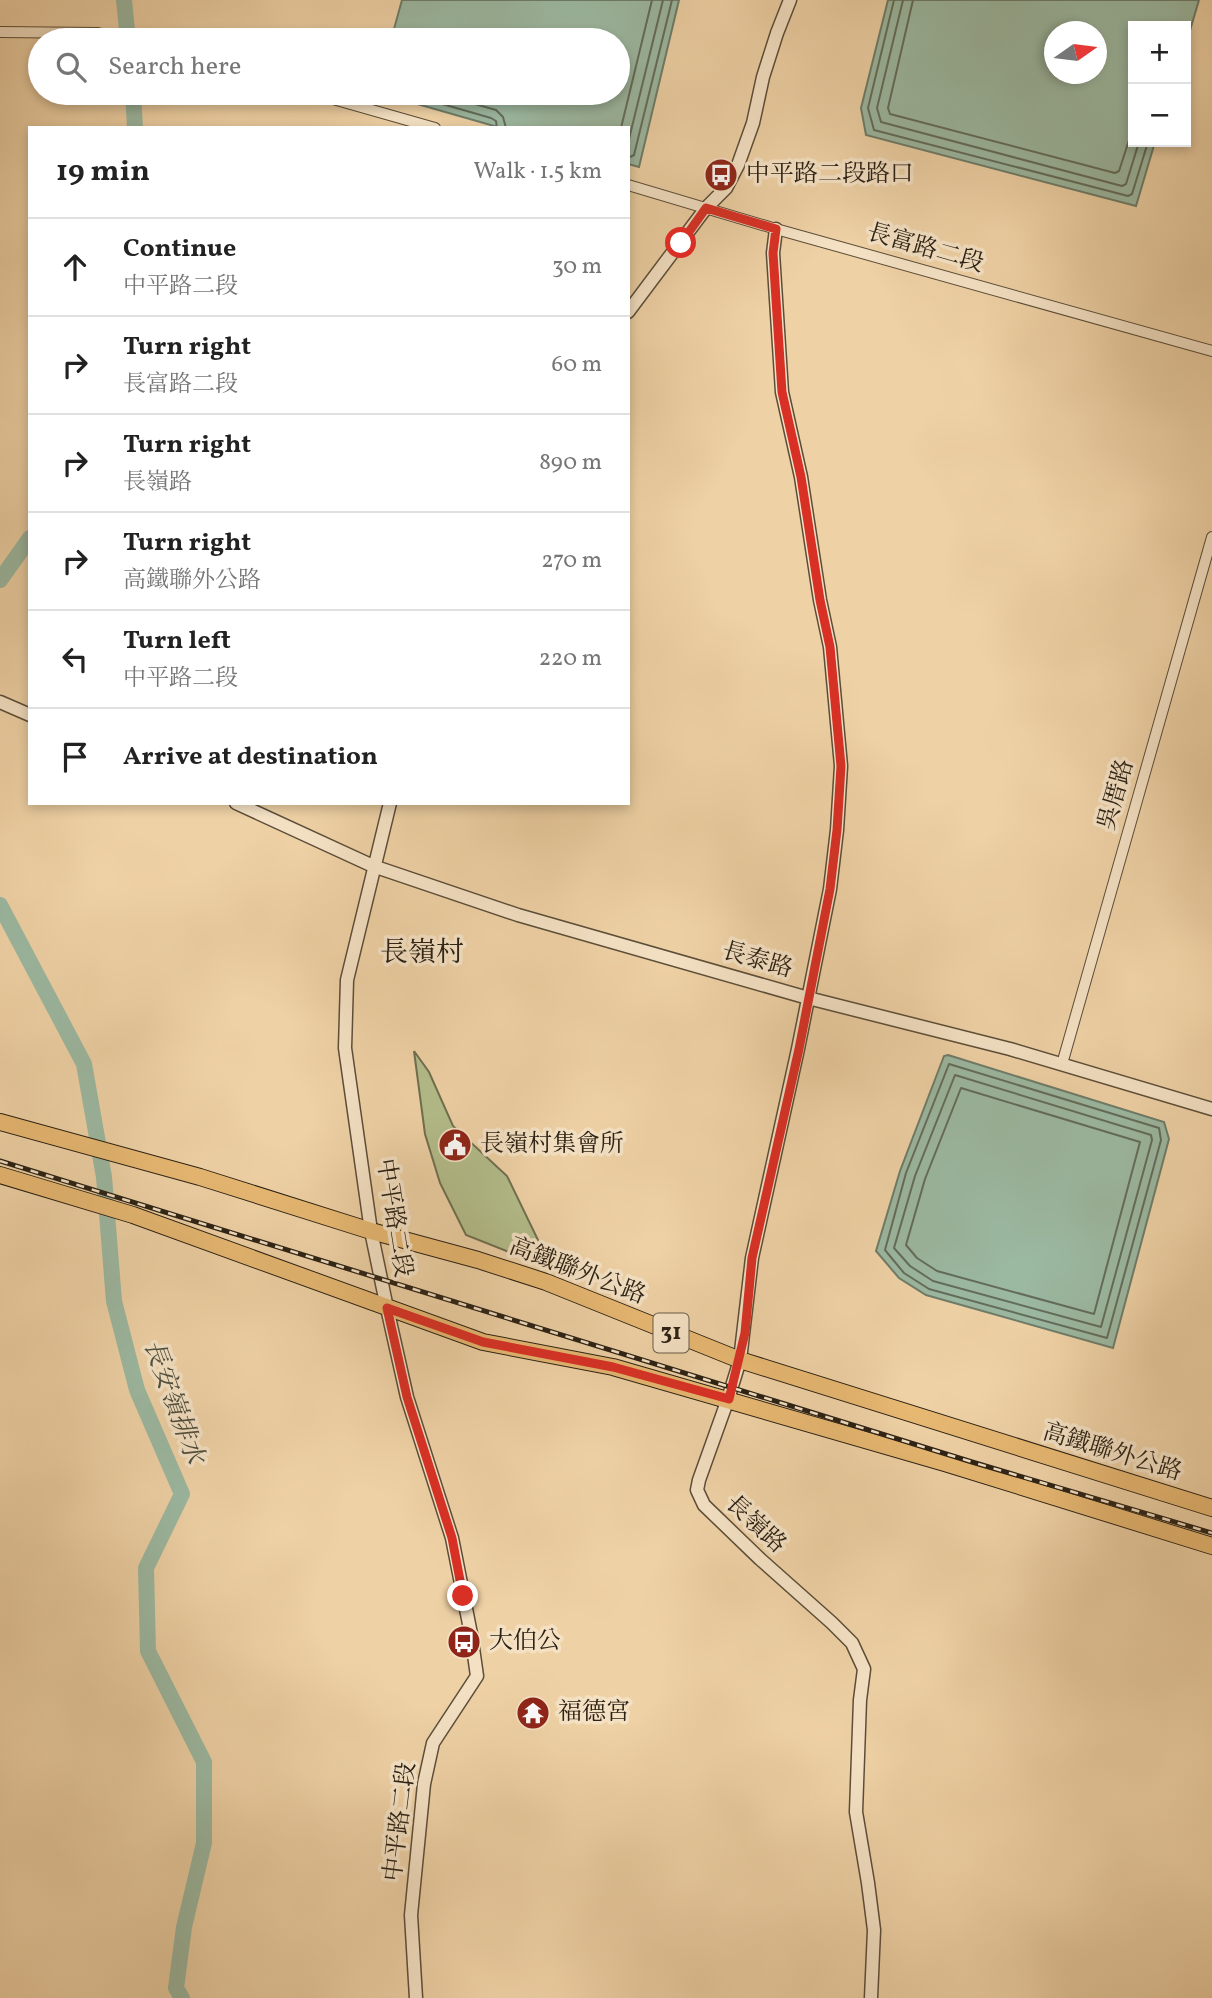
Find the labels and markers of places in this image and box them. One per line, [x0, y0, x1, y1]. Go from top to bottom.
bus stop icon: 中平路二段路口 [702, 156, 740, 194]
place label: 中平路二段路口 [746, 158, 914, 192]
public building icon: 長嶺村集會所 [436, 1126, 474, 1164]
place label: 長嶺村集會所 [480, 1128, 624, 1162]
bus stop icon: 大伯公 [445, 1623, 483, 1661]
place label: 大伯公 [489, 1625, 561, 1659]
temple icon: 福德宮 [514, 1694, 552, 1732]
place label: 福德宮 [558, 1696, 630, 1730]

